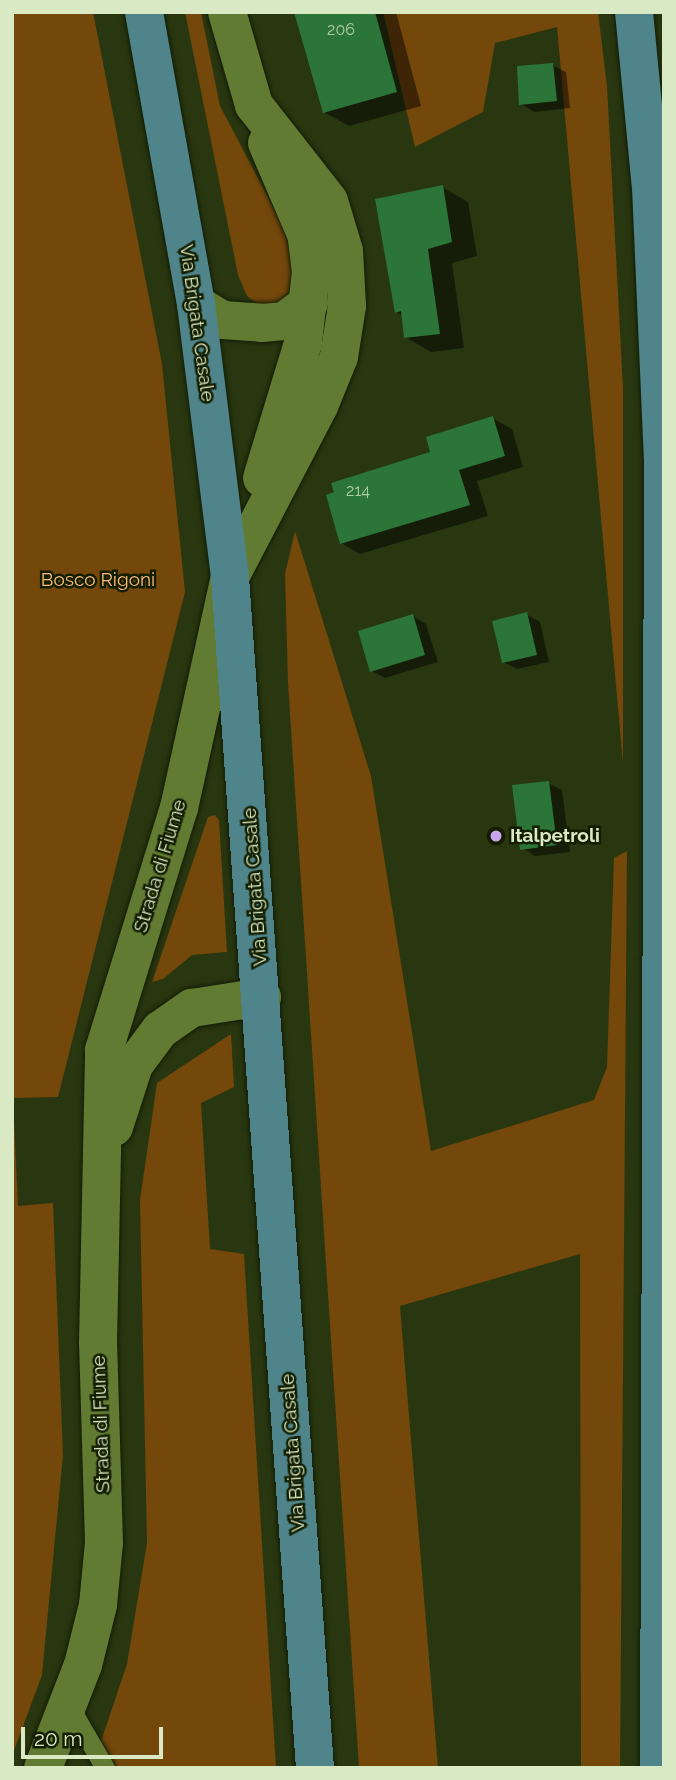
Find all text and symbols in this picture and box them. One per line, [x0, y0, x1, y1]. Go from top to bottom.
house number: 206 [327, 20, 355, 40]
street label: Via Brigata Casale [175, 243, 219, 403]
house number: 214 [346, 481, 370, 501]
park label: Bosco Rigoni [41, 569, 155, 591]
street label: Strada di Fiume [129, 797, 191, 935]
street label: Via Brigata Casale [238, 807, 272, 967]
place label: Italpetroli [510, 825, 600, 847]
marker: Italpetroli [488, 828, 504, 844]
street label: Strada di Fiume [87, 1355, 115, 1493]
street label: Via Brigata Casale [276, 1373, 310, 1533]
scale bar [24, 1714, 166, 1758]
text: 20 m [34, 1726, 82, 1751]

